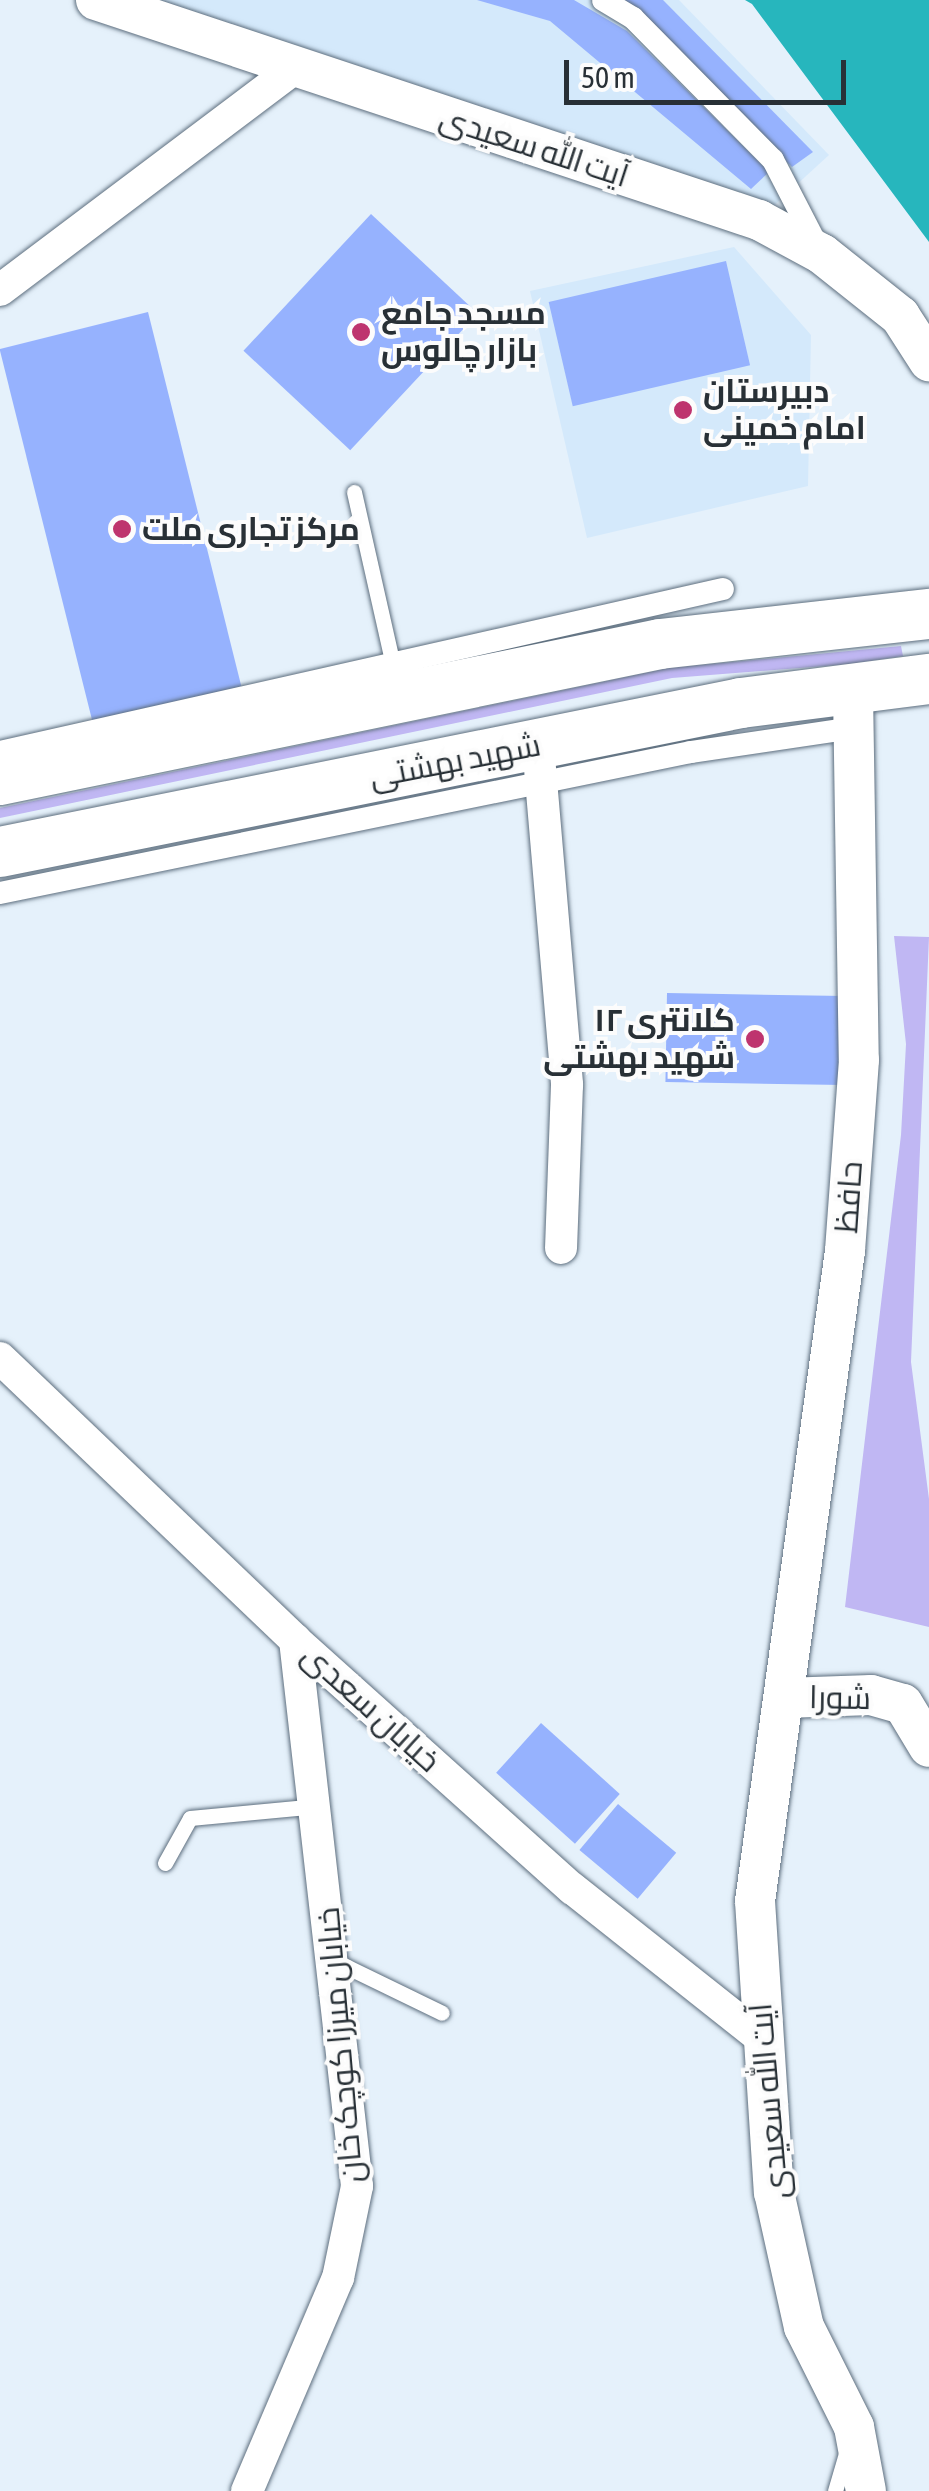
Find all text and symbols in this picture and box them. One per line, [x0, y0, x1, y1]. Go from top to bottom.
scale bar [569, 40, 852, 102]
text: 50 m [581, 60, 635, 94]
street label: آیت الله سعیدی [435, 98, 633, 196]
place label: مسجد جامع بازار چالوس [381, 295, 546, 370]
marker: مسجد جامع بازار چالوس [350, 321, 372, 343]
place label: دبیرستان امام خمینی [703, 373, 866, 448]
marker: دبیرستان امام خمینی [672, 399, 694, 421]
place label: مرکز تجاری ملت [142, 510, 360, 548]
marker: مرکز تجاری ملت [111, 518, 133, 540]
street label: شهید بهشتی [366, 726, 544, 796]
place label: کلانتری ۱۲ شهید بهشتی [543, 1002, 735, 1077]
marker: کلانتری ۱۲ شهید بهشتی [744, 1028, 766, 1050]
street label: حافظ [827, 1160, 871, 1234]
street label: خیابان سعدی [294, 1636, 448, 1780]
street label: شورا [809, 1678, 871, 1718]
street label: خیابان میرزا کوچک خان [309, 1906, 371, 2184]
street label: آیت الله سعیدی [741, 2001, 797, 2201]

